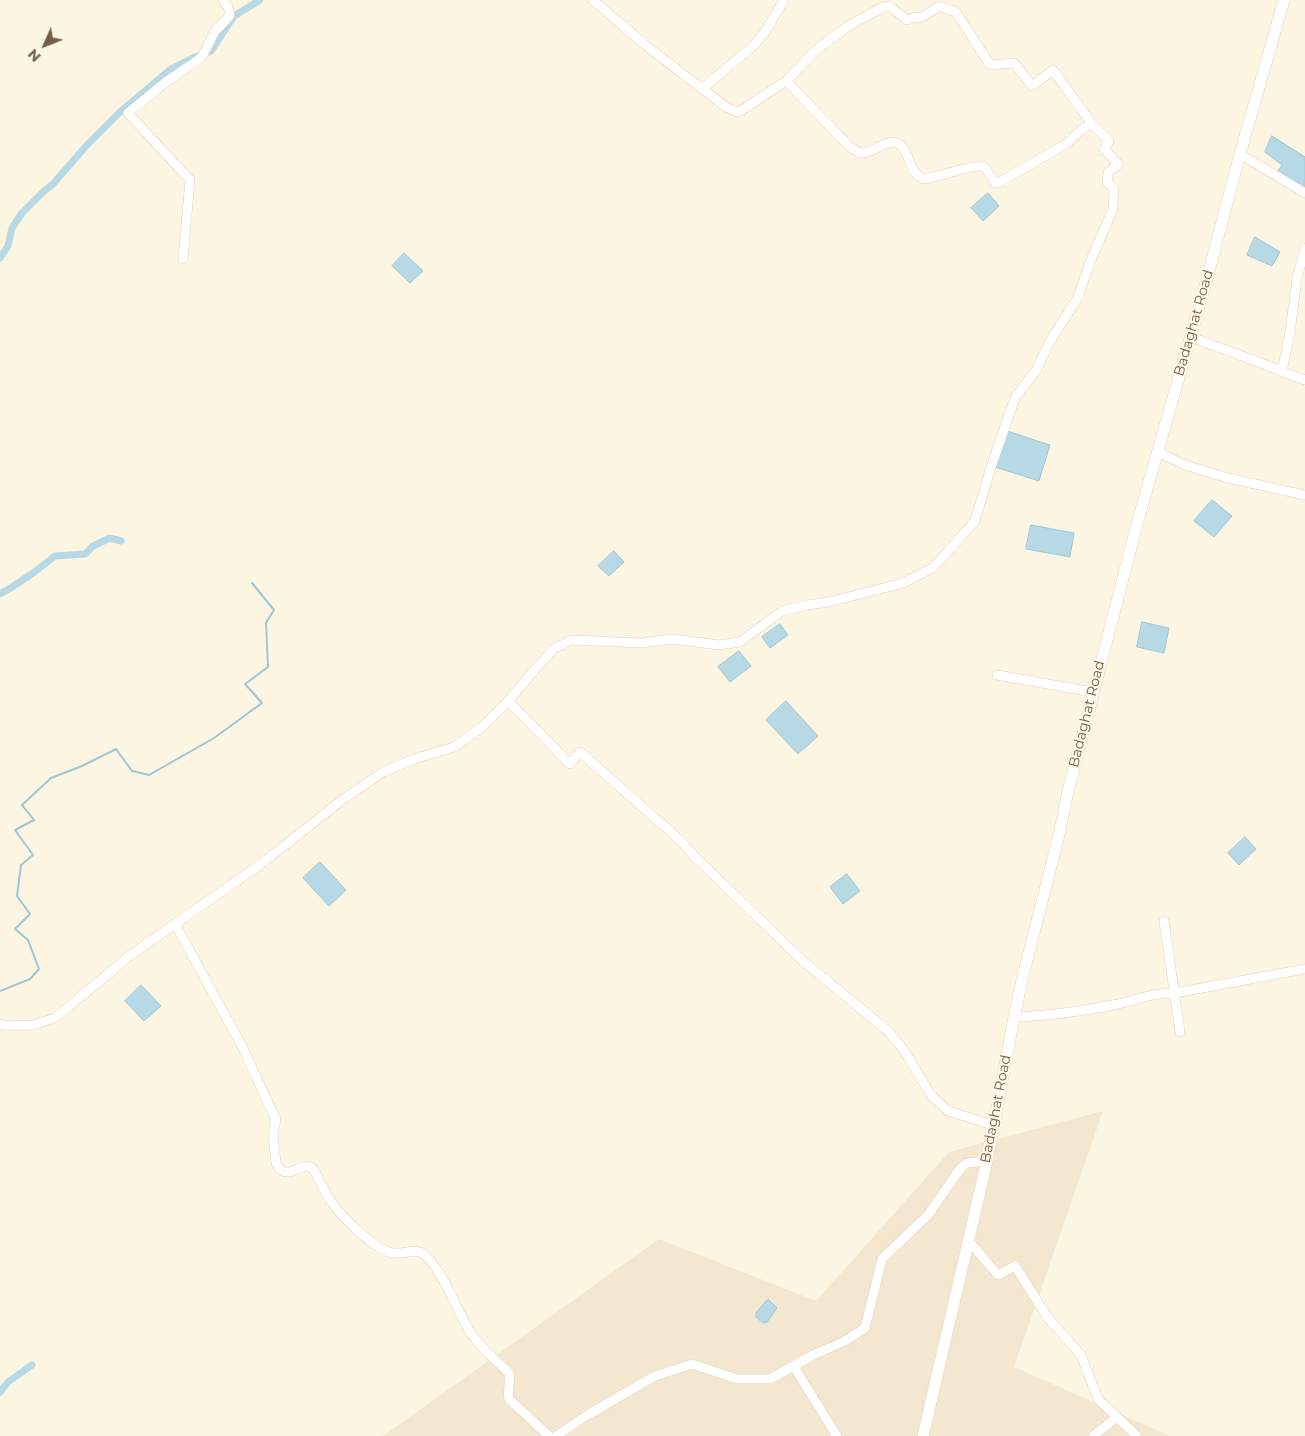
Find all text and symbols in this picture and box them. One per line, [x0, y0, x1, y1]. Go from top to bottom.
north arrow [20, 20, 70, 70]
text: N [24, 45, 45, 66]
street label: Badaghat Road [1171, 268, 1217, 378]
street label: Badaghat Road [1066, 659, 1108, 769]
street label: Badaghat Road [977, 1053, 1015, 1165]

